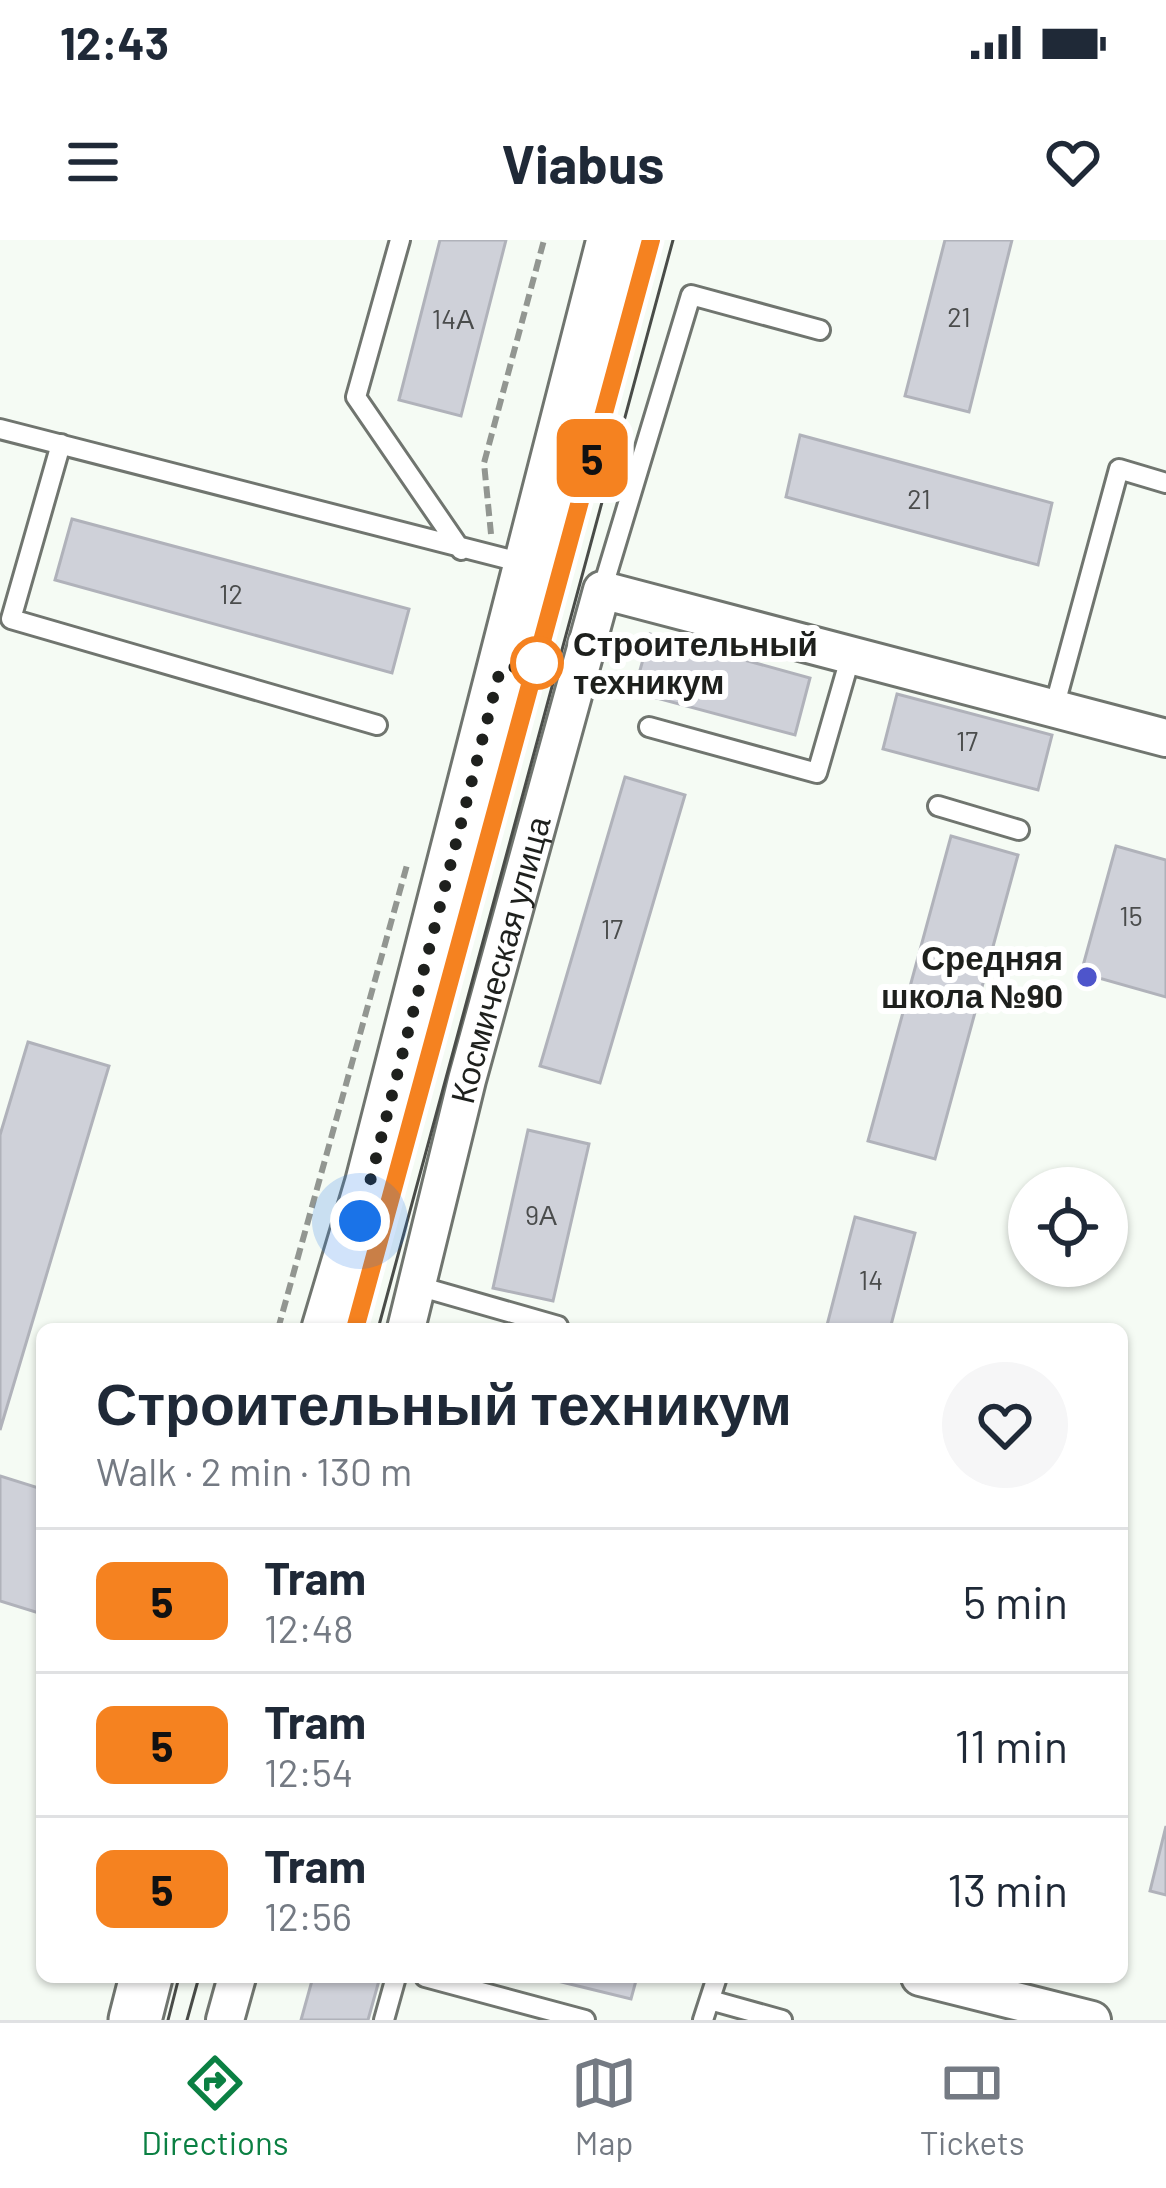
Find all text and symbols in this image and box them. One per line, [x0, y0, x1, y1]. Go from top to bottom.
text: 12:43 [60, 15, 169, 69]
icon: menu [60, 129, 126, 195]
icon: heart [1040, 129, 1106, 195]
text: Viabus [502, 130, 664, 195]
house number: 21 [947, 300, 971, 332]
house number: 14А [432, 302, 474, 334]
line badge: 5 [553, 419, 631, 497]
text: 5 [581, 433, 603, 483]
house number: 21 [907, 482, 931, 514]
house number: 12 [219, 577, 243, 609]
place label: Строительный техникум [573, 623, 818, 701]
marker: Строительный техникум [512, 638, 562, 688]
house number: 17 [956, 724, 978, 756]
street label: Космическая улица [441, 811, 558, 1107]
house number: 15 [1119, 899, 1143, 931]
house number: 17 [601, 912, 623, 944]
place label: Средняя школа №90 [881, 937, 1063, 1015]
marker: Средняя школа №90 [1074, 964, 1100, 990]
map controls [1008, 1167, 1128, 1287]
button: locate [1008, 1167, 1128, 1287]
your location [330, 1191, 390, 1251]
house number: 9А [525, 1198, 557, 1230]
house number: 14 [859, 1263, 883, 1295]
button: heart [942, 1362, 1068, 1488]
text: Строительный техникум [96, 1368, 792, 1436]
text: Walk · 2 min · 130 m [96, 1447, 412, 1494]
text: Tram [264, 1550, 366, 1604]
text: 5 min [963, 1574, 1068, 1628]
text: 5 [151, 1576, 173, 1626]
text: 12:48 [264, 1604, 354, 1651]
text: Tram [264, 1694, 366, 1748]
text: 11 min [954, 1718, 1068, 1772]
text: 5 [151, 1720, 173, 1770]
text: 12:54 [264, 1748, 353, 1795]
text: Tram [264, 1838, 366, 1892]
text: 13 min [947, 1862, 1068, 1916]
text: 5 [151, 1864, 173, 1914]
text: 12:56 [264, 1892, 352, 1939]
tab: Directions [141, 2050, 289, 2162]
tab: Map [571, 2050, 637, 2162]
tab: Tickets [920, 2050, 1025, 2162]

